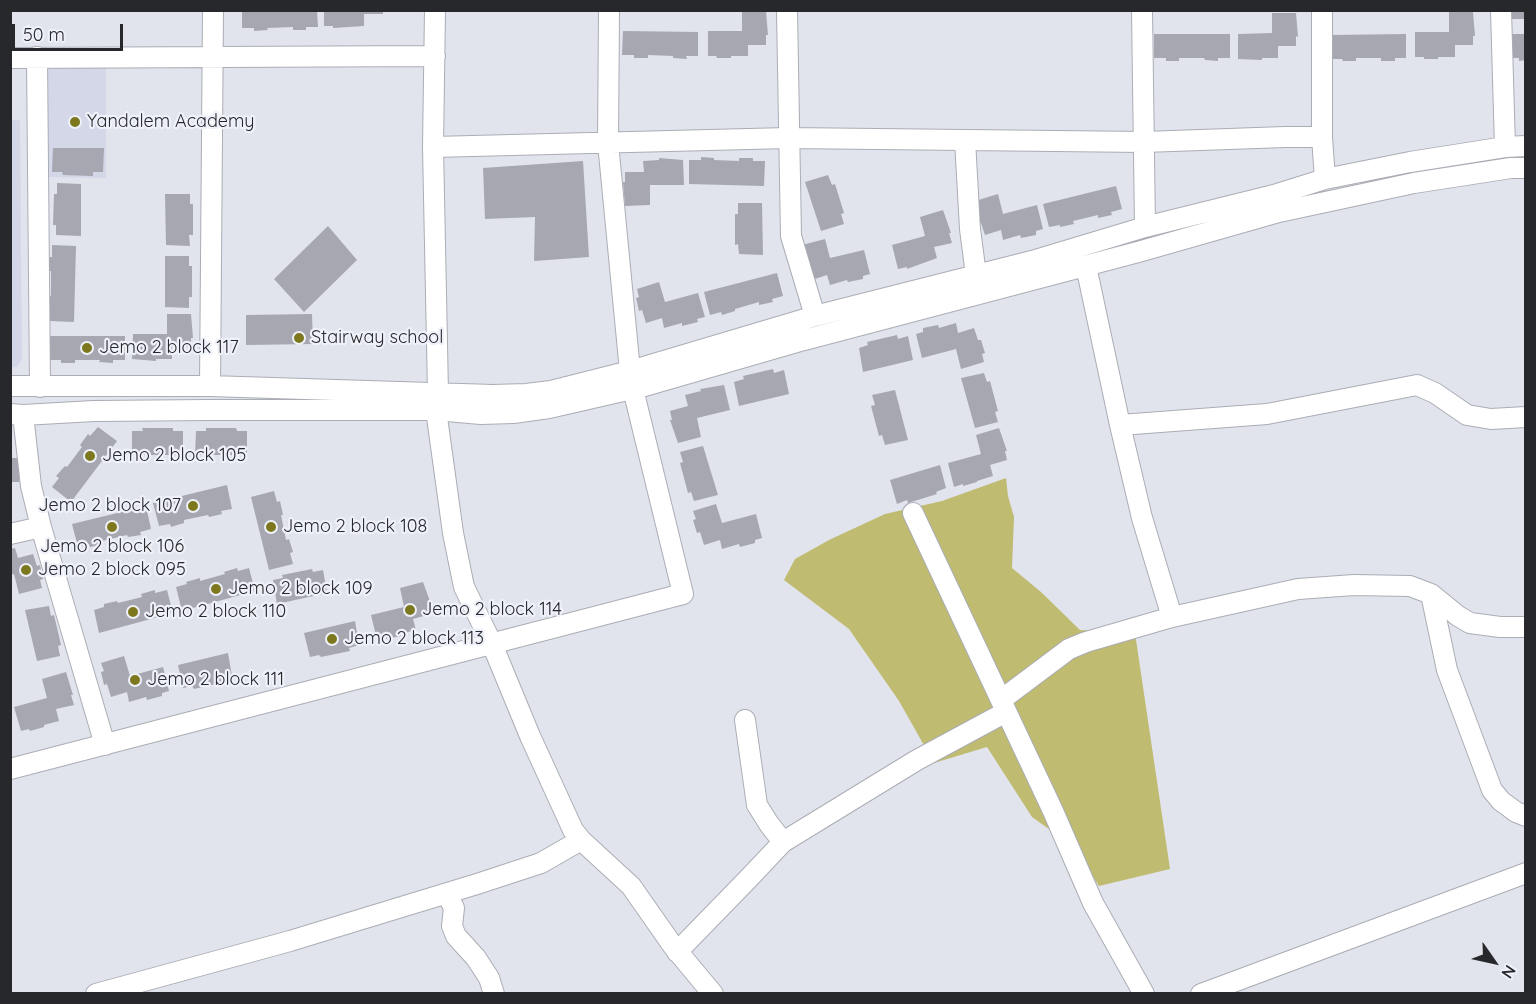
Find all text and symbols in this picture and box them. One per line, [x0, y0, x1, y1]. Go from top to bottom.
scale bar [15, 12, 126, 50]
text: 50 m [23, 23, 65, 46]
place label: Yandalem Academy [87, 111, 255, 133]
marker: Yandalem Academy [68, 115, 82, 129]
place label: Stairway school [311, 327, 443, 349]
marker: Stairway school [292, 331, 306, 345]
place label: Jemo 2 block 117 [99, 337, 239, 359]
marker: Jemo 2 block 117 [80, 341, 94, 355]
place label: Jemo 2 block 105 [102, 445, 246, 467]
marker: Jemo 2 block 105 [83, 449, 97, 463]
place label: Jemo 2 block 107 [38, 495, 181, 517]
marker: Jemo 2 block 107 [186, 499, 200, 513]
place label: Jemo 2 block 108 [283, 516, 427, 538]
marker: Jemo 2 block 106 [105, 520, 119, 534]
marker: Jemo 2 block 108 [264, 520, 278, 534]
place label: Jemo 2 block 106 [40, 536, 184, 558]
place label: Jemo 2 block 095 [38, 559, 186, 581]
marker: Jemo 2 block 095 [19, 563, 33, 577]
place label: Jemo 2 block 109 [228, 578, 373, 600]
marker: Jemo 2 block 109 [209, 582, 223, 596]
place label: Jemo 2 block 114 [422, 599, 562, 621]
place label: Jemo 2 block 110 [145, 601, 286, 623]
marker: Jemo 2 block 114 [403, 603, 417, 617]
marker: Jemo 2 block 110 [126, 605, 140, 619]
place label: Jemo 2 block 113 [344, 628, 484, 650]
marker: Jemo 2 block 113 [325, 632, 339, 646]
place label: Jemo 2 block 111 [147, 669, 284, 691]
marker: Jemo 2 block 111 [128, 673, 142, 687]
north arrow [1464, 932, 1524, 992]
text: N [1497, 962, 1521, 983]

